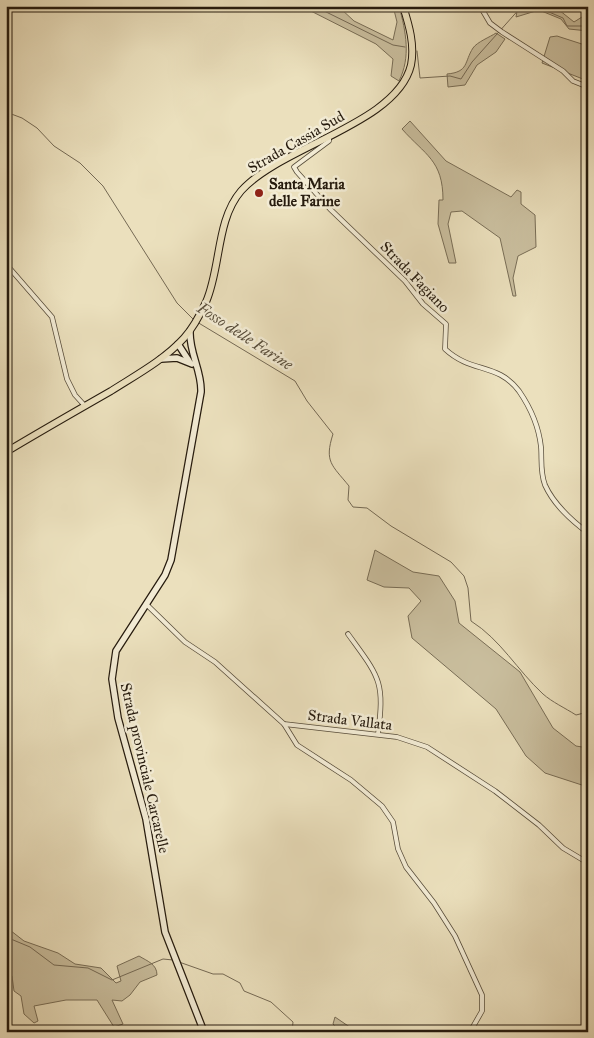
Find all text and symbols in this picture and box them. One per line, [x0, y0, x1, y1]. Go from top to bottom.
street label: Strada Cassia Sud [245, 107, 348, 177]
place label: Santa Maria delle Farine [269, 175, 345, 210]
marker: Santa Maria delle Farine [253, 187, 265, 199]
street label: Strada Fagiano [377, 238, 454, 317]
water label: Fosso delle Farine [193, 298, 297, 374]
street label: Strada provinciale Carcarelle [117, 681, 173, 855]
street label: Strada Vallata [307, 706, 394, 734]

